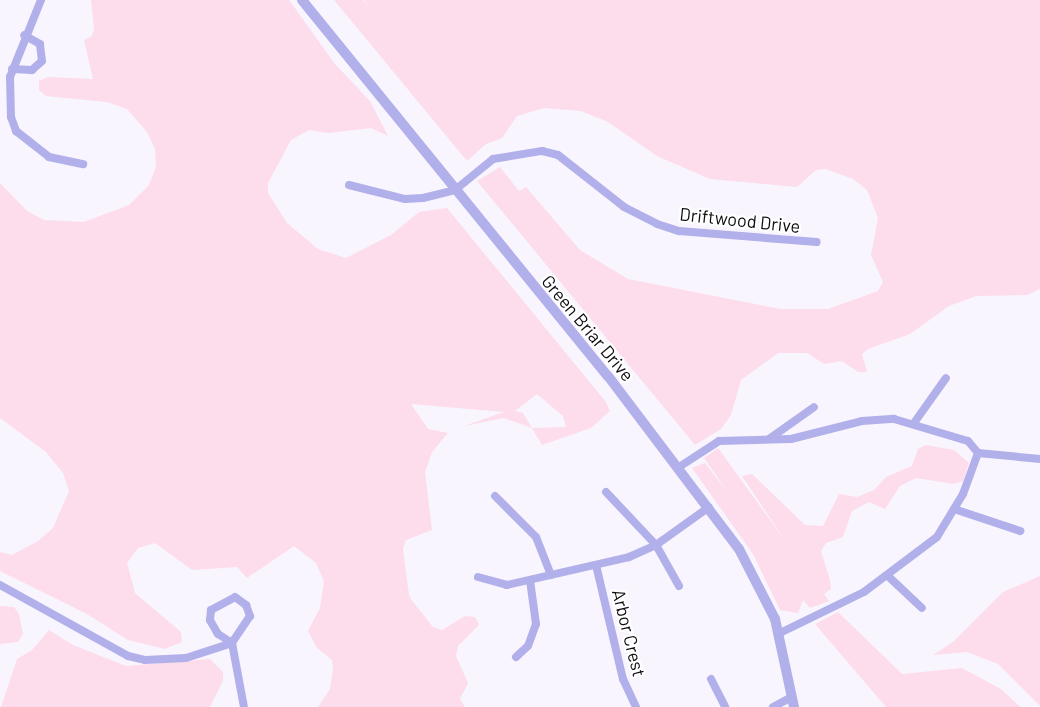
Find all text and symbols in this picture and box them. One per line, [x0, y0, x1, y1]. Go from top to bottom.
street label: Driftwood Drive [679, 203, 801, 237]
street label: Green Briar Drive [537, 271, 639, 385]
street label: Arbor Crest [608, 587, 650, 679]

